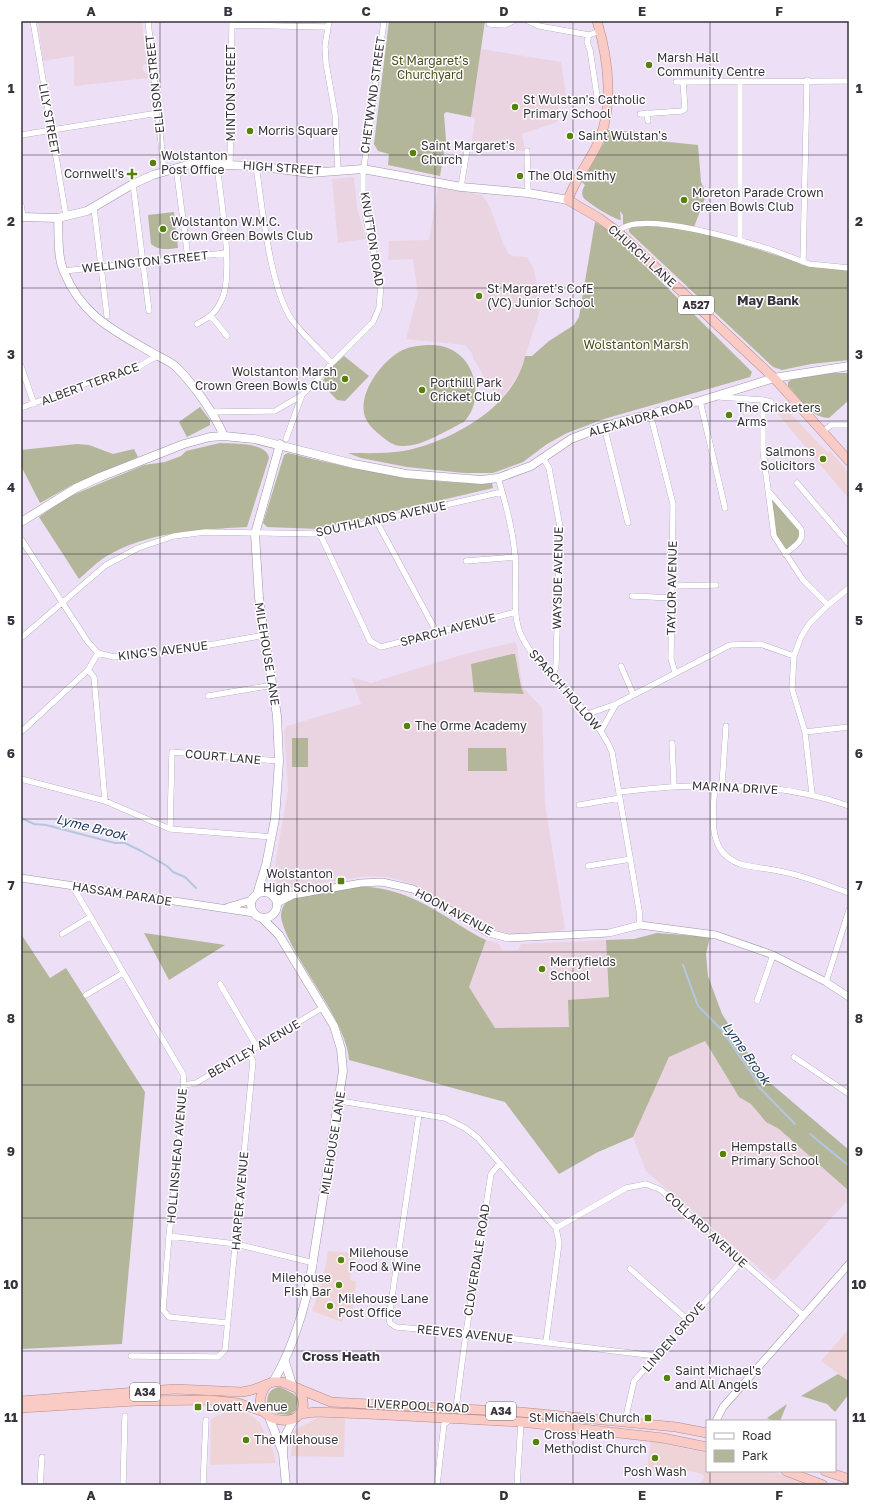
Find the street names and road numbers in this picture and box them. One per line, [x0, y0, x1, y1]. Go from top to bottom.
street label: ELLISON STREET [142, 34, 167, 134]
street label: CHETWYND STREET [357, 35, 388, 154]
street label: MINTON STREET [223, 44, 238, 141]
street label: LILY STREET [36, 82, 63, 156]
street label: HIGH STREET [242, 157, 322, 178]
street label: KNUTTON ROAD [358, 191, 387, 287]
street label: CHURCH LANE [605, 221, 679, 290]
street label: WELLINGTON STREET [81, 247, 210, 276]
road number: A527 [678, 296, 714, 314]
street label: ALBERT TERRACE [39, 359, 141, 408]
street label: ALEXANDRA ROAD [587, 395, 695, 440]
street label: SOUTHLANDS AVENUE [314, 497, 447, 540]
street label: WAYSIDE AVENUE [549, 526, 566, 630]
street label: TAYLOR AVENUE [663, 540, 680, 636]
street label: MILEHOUSE LANE [252, 601, 283, 707]
street label: SPARCH AVENUE [398, 610, 497, 650]
street label: KING'S AVENUE [117, 638, 209, 663]
street label: SPARCH HOLLOW [526, 646, 605, 734]
street label: COURT LANE [185, 746, 262, 767]
street label: MARINA DRIVE [692, 778, 778, 797]
street label: HASSAM PARADE [71, 878, 173, 909]
street label: HOON AVENUE [413, 885, 496, 938]
street label: BENTLEY AVENUE [205, 1016, 303, 1081]
street label: HOLLINSHEAD AVENUE [163, 1088, 190, 1224]
street label: MILEHOUSE LANE [317, 1090, 348, 1196]
street label: HARPER AVENUE [228, 1151, 251, 1251]
street label: COLLARD AVENUE [662, 1189, 751, 1271]
street label: CLOVERDALE ROAD [460, 1203, 493, 1317]
street label: LINDEN GROVE [639, 1298, 708, 1375]
street label: REEVES AVENUE [416, 1321, 514, 1346]
road number: A34 [130, 1383, 160, 1401]
street label: LIVERPOOL ROAD [366, 1395, 470, 1416]
road number: A34 [486, 1402, 516, 1420]

